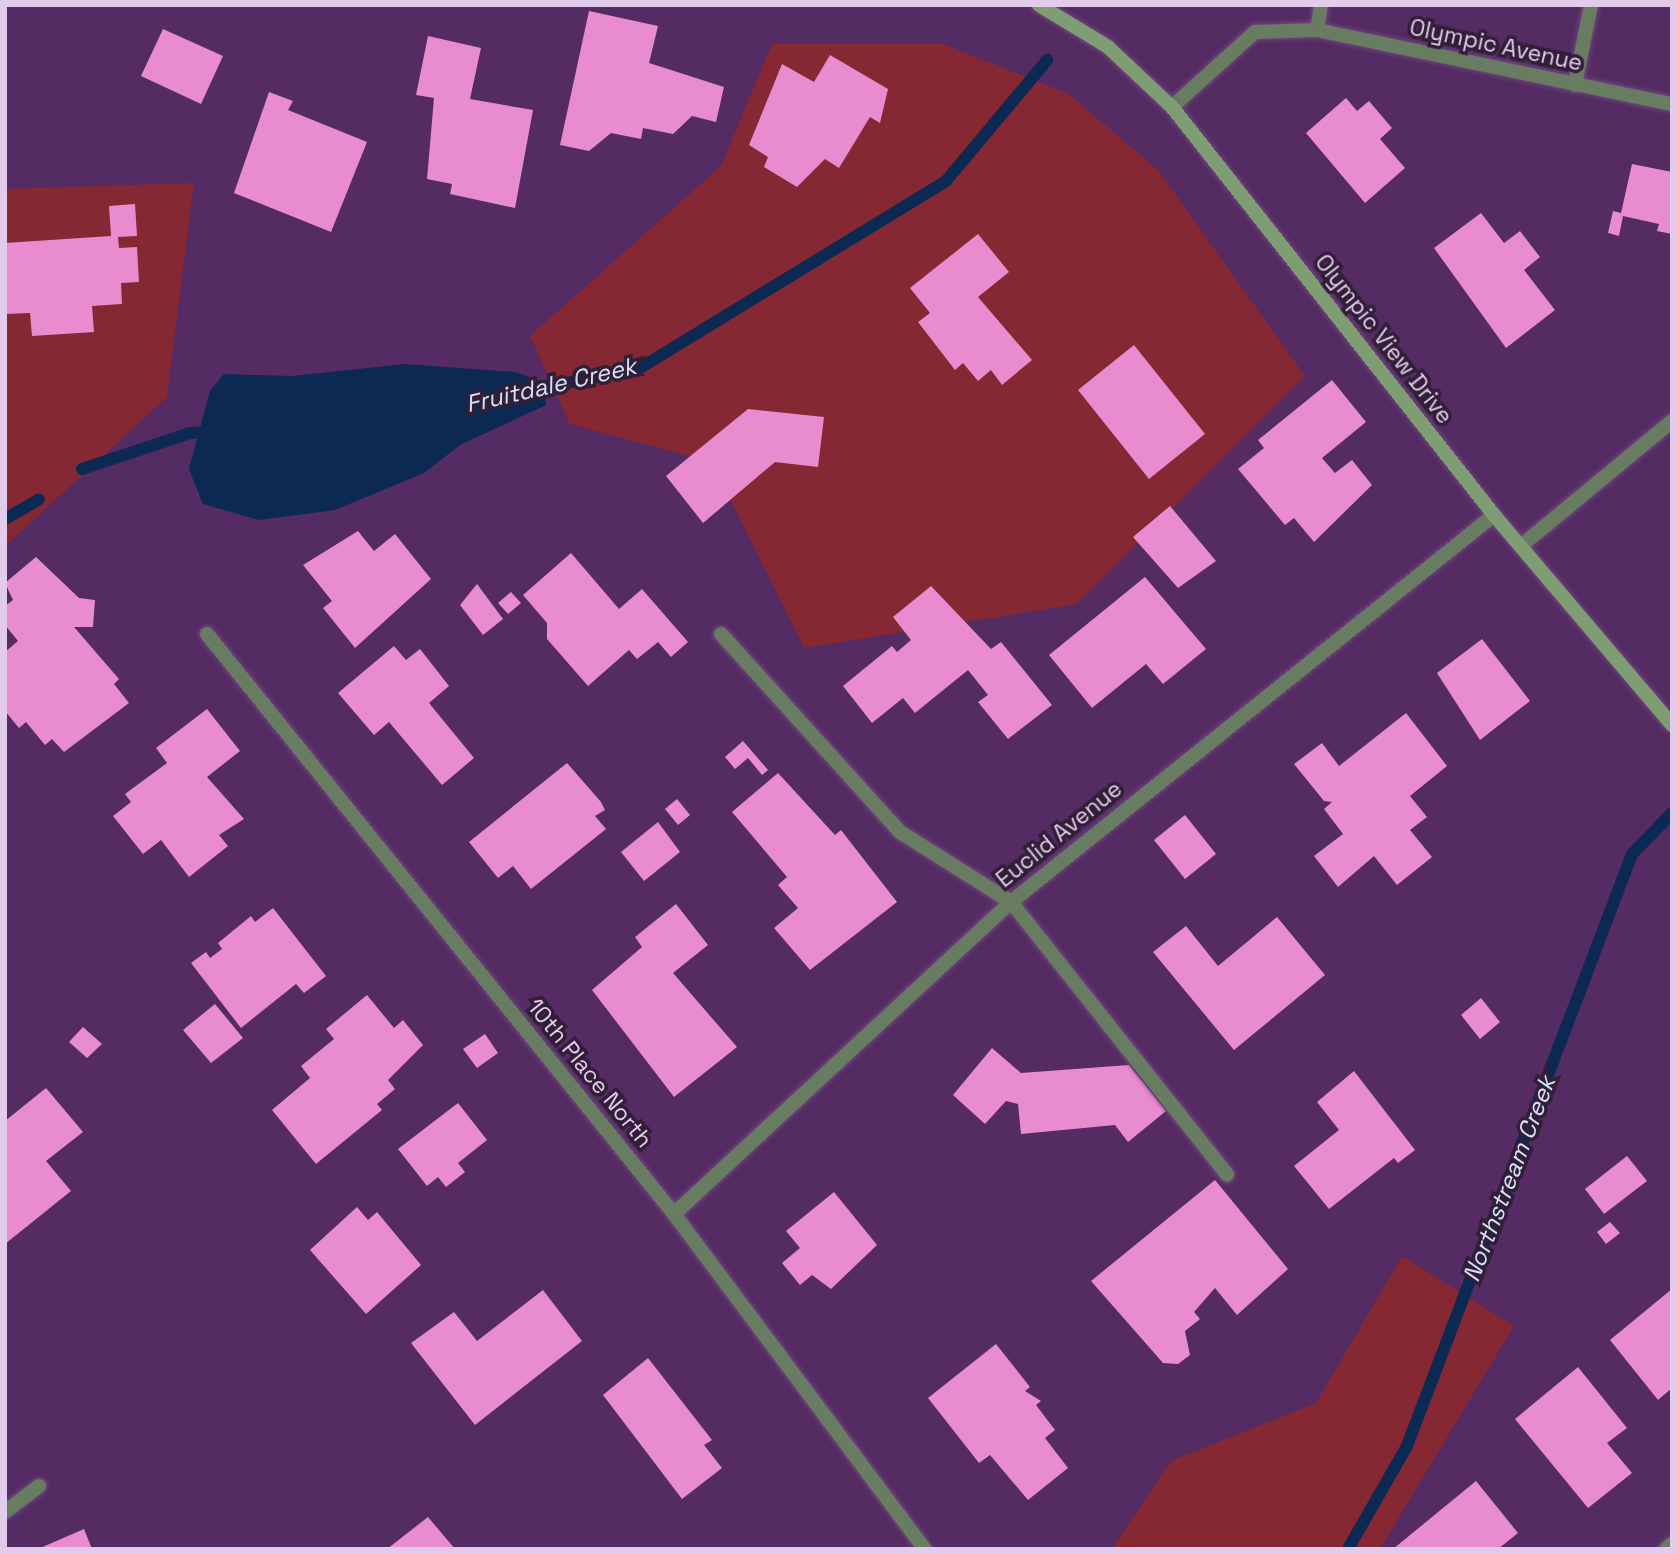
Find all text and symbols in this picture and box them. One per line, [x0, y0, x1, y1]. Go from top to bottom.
street label: Olympic Avenue [1407, 13, 1585, 77]
street label: Olympic View Drive [1309, 249, 1459, 429]
water label: Fruitdale Creek [463, 351, 639, 419]
street label: Euclid Avenue [990, 775, 1128, 893]
street label: 10th Place North [522, 993, 658, 1153]
water label: Northstream Creek [1457, 1072, 1561, 1286]

